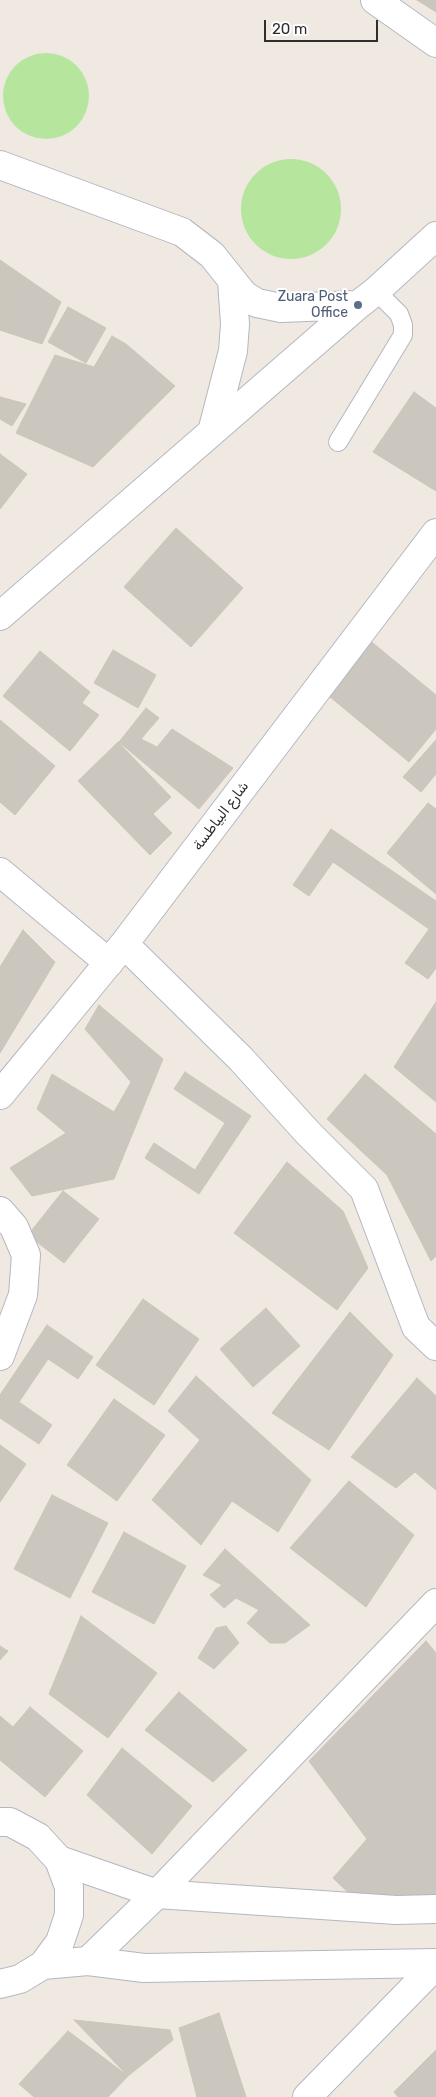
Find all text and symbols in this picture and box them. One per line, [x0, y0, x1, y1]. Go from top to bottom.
scale bar [266, 10, 380, 42]
text: 20 m [272, 20, 307, 38]
place label: Zuara Post Office [278, 289, 348, 322]
marker: Zuara Post Office [352, 299, 364, 311]
street label: شارع البياطسة [190, 778, 252, 854]

